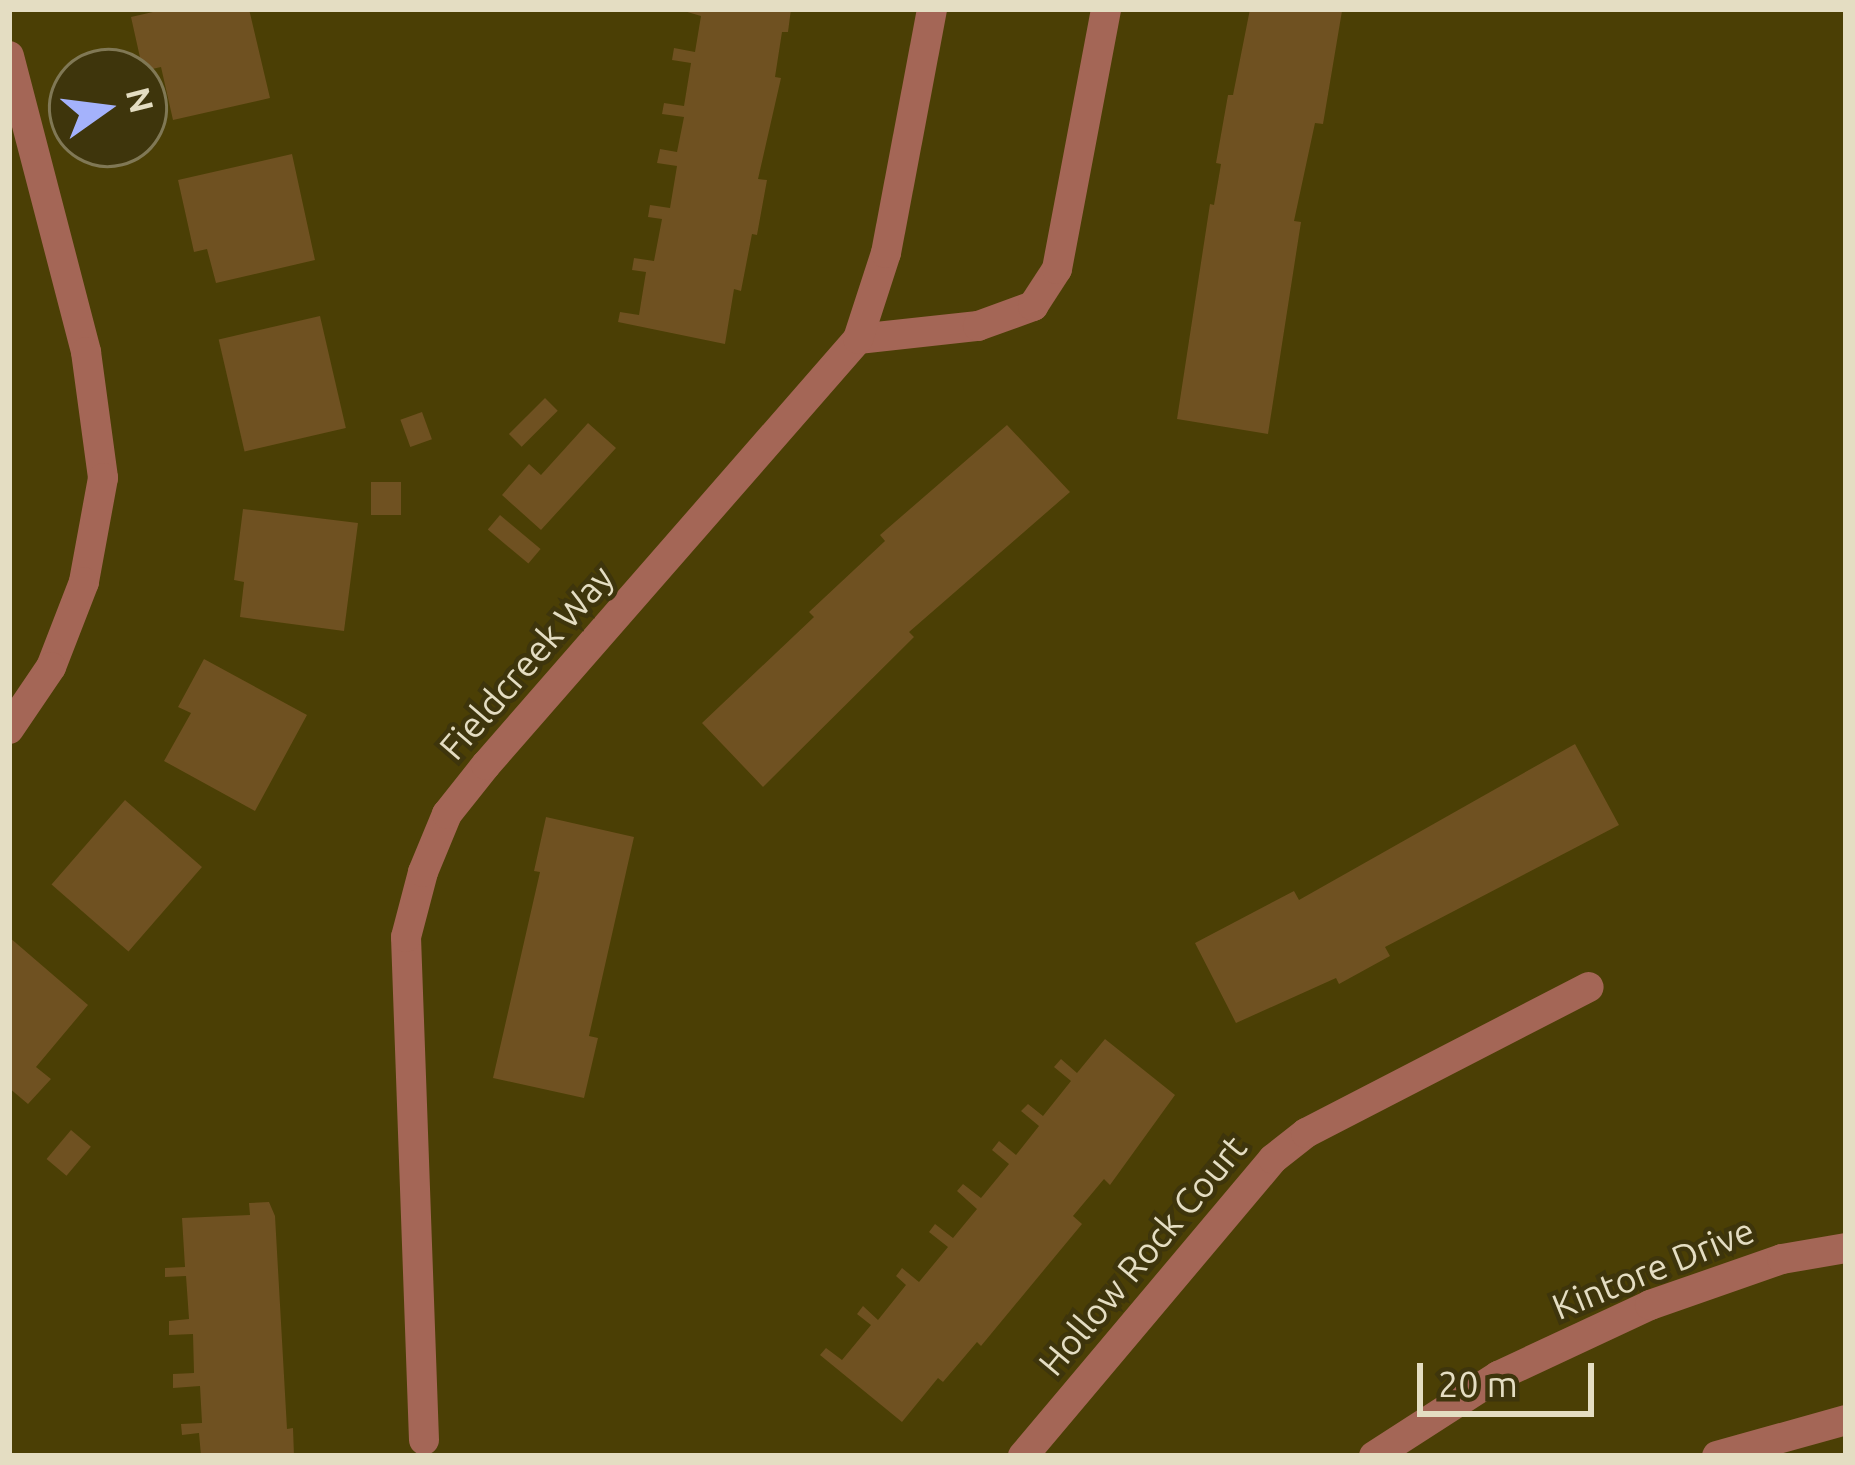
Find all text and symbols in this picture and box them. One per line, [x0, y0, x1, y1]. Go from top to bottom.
north arrow [48, 48, 168, 168]
text: N [120, 83, 161, 116]
street label: Fieldcreek Way [430, 556, 622, 768]
street label: Hollow Rock Court [1029, 1126, 1255, 1384]
street label: Kintore Drive [1546, 1208, 1760, 1328]
scale bar [1423, 1339, 1600, 1413]
text: 20 m [1438, 1363, 1518, 1404]

